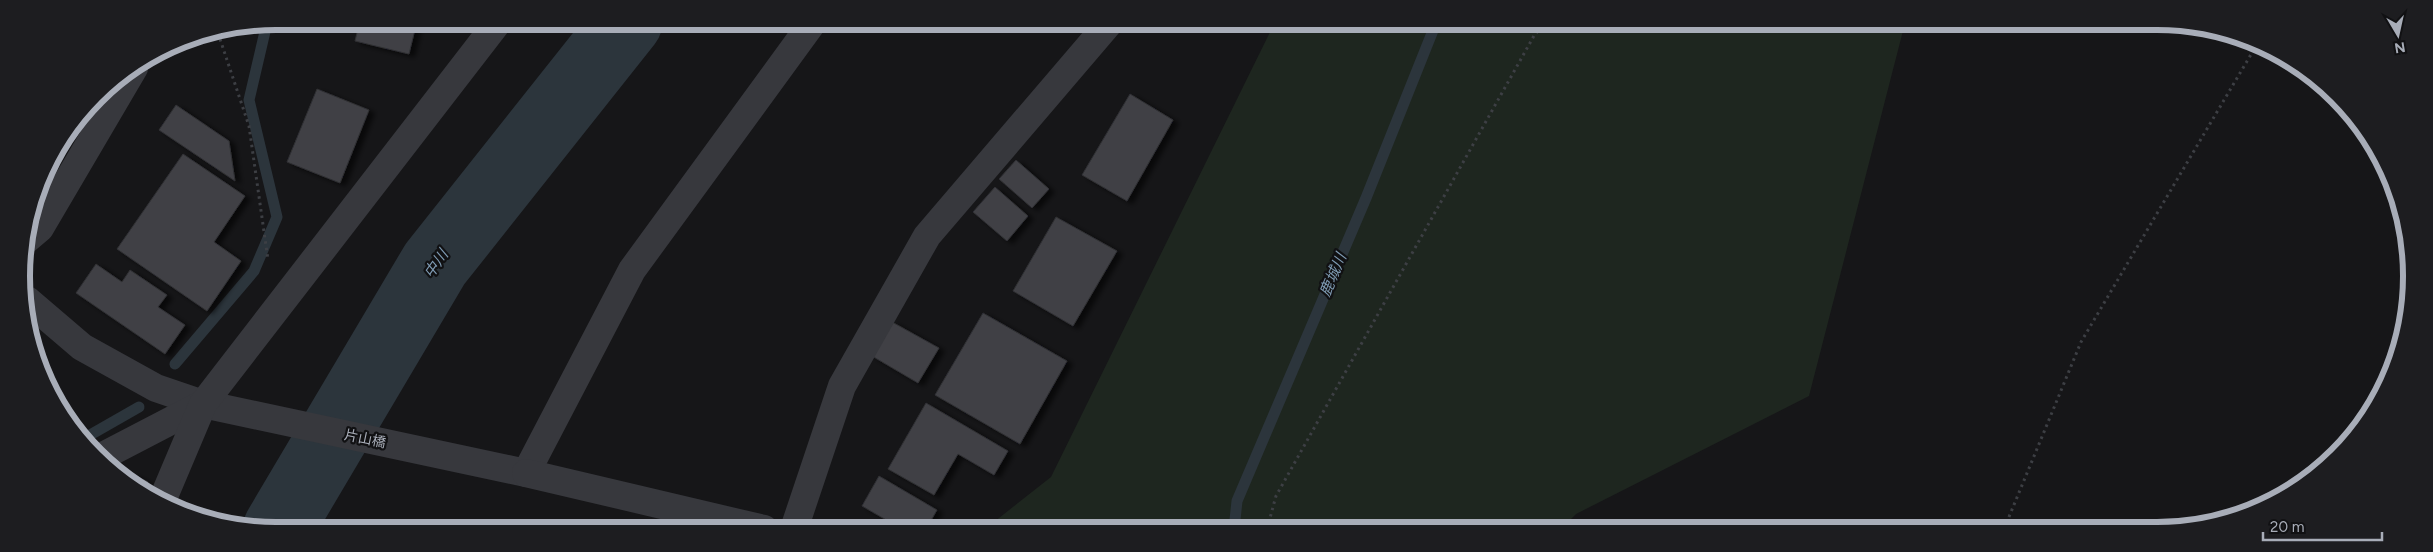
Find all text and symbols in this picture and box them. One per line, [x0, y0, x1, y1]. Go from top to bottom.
north arrow [2373, 10, 2423, 60]
text: N [2393, 38, 2407, 57]
water label: 中川 [420, 245, 453, 281]
water label: 鹿城川 [1316, 249, 1351, 299]
street label: 片山橋 [343, 426, 387, 452]
scale bar [2263, 510, 2382, 542]
text: 20 m [2270, 518, 2304, 536]

